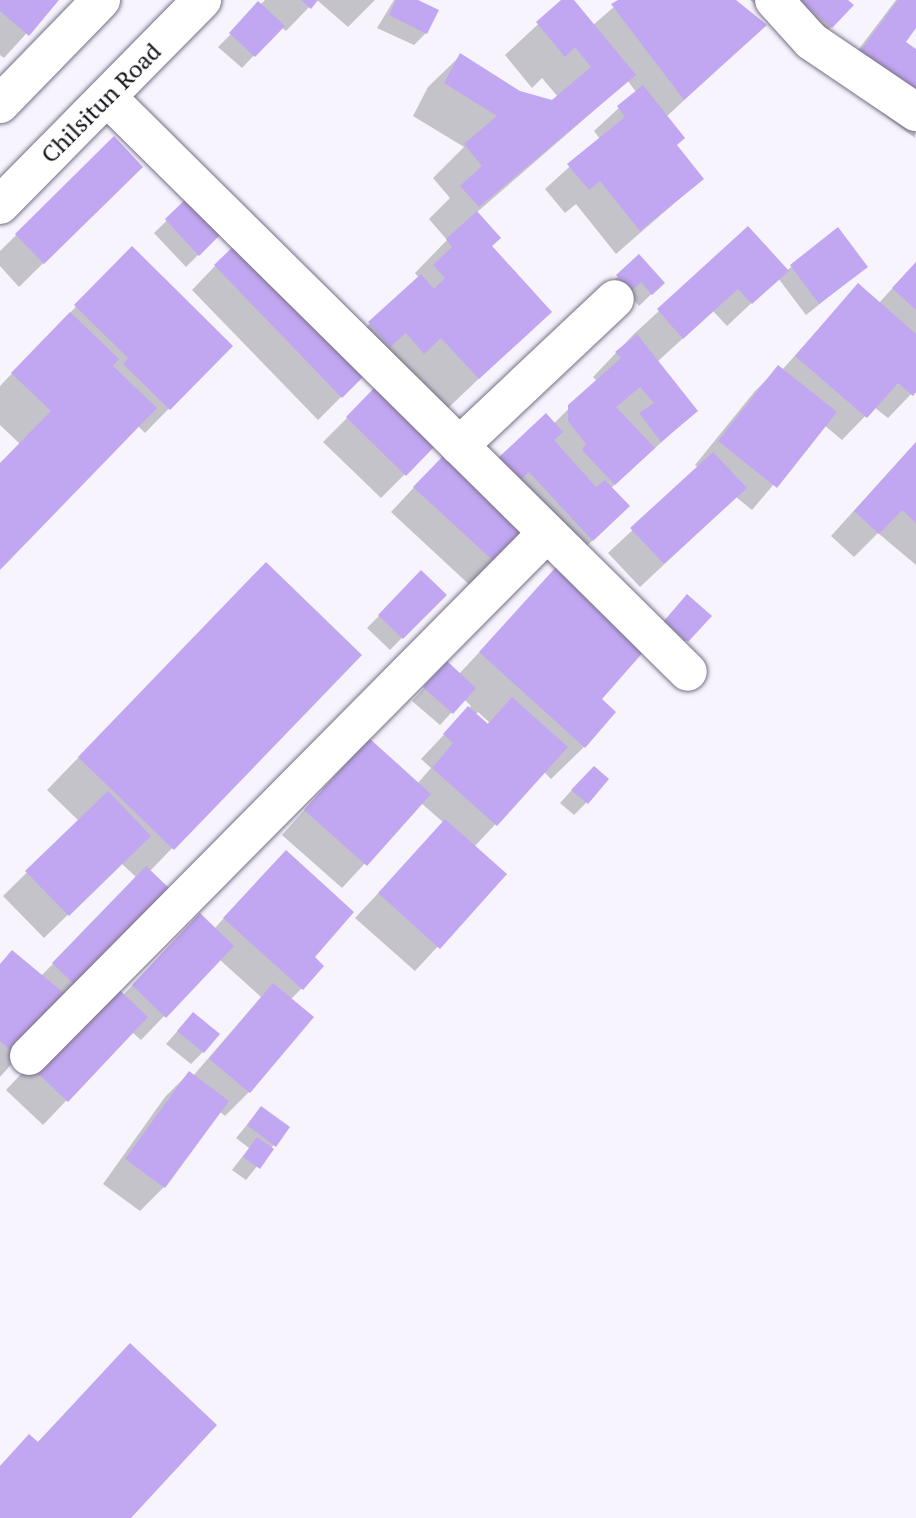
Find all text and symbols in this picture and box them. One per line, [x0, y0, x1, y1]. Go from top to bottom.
street label: Chilsitun Road [35, 37, 167, 169]

